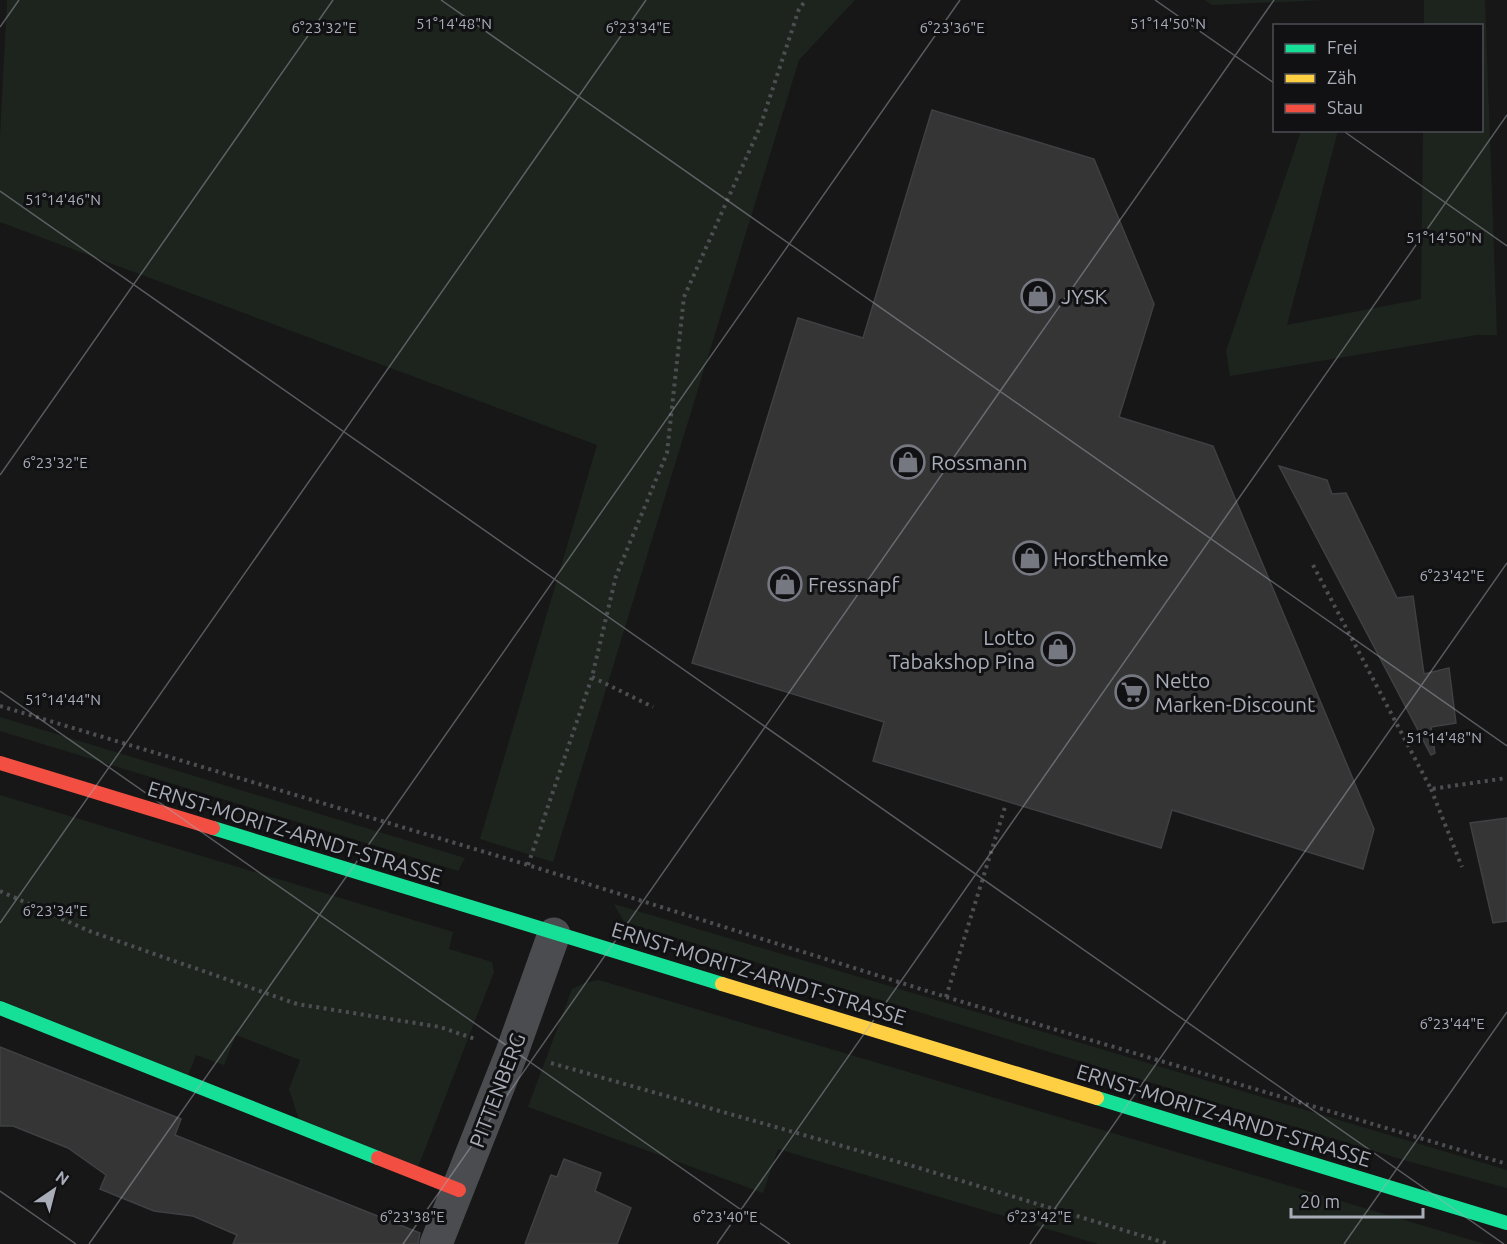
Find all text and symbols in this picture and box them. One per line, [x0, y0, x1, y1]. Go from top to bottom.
text: 51°14'48"N [416, 15, 492, 32]
text: 51°14'50"N [1130, 15, 1206, 32]
text: 6°23'32"E [291, 19, 357, 36]
text: 6°23'34"E [605, 19, 671, 36]
text: 6°23'36"E [919, 19, 985, 36]
legend [1273, 24, 1483, 132]
text: Frei [1327, 37, 1357, 57]
text: Zäh [1327, 67, 1357, 87]
text: Stau [1327, 97, 1363, 117]
text: 51°14'46"N [25, 191, 101, 208]
text: 51°14'50"N [1406, 229, 1482, 246]
shop icon: JYSK [1020, 278, 1056, 314]
place label: JYSK [1061, 284, 1107, 308]
shop icon: Rossmann [890, 444, 926, 480]
place label: Rossmann [931, 450, 1027, 474]
text: 6°23'32"E [22, 454, 88, 471]
shop icon: Horsthemke [1012, 540, 1048, 576]
place label: Horsthemke [1053, 546, 1169, 570]
shop icon: Fressnapf [767, 566, 803, 602]
text: 6°23'42"E [1419, 567, 1485, 584]
place label: Fressnapf [808, 572, 901, 596]
place label: Lotto Tabakshop Pina [889, 625, 1035, 673]
shop icon: Lotto Tabakshop Pina [1040, 631, 1076, 667]
place label: Netto Marken-Discount [1155, 668, 1315, 716]
supermarket icon: Netto Marken-Discount [1114, 674, 1150, 710]
text: 51°14'44"N [25, 691, 101, 708]
text: 51°14'48"N [1406, 729, 1482, 746]
street label: ERNST-MORITZ-ARNDT-STRASSE [145, 776, 445, 888]
text: 6°23'34"E [22, 902, 88, 919]
street label: ERNST-MORITZ-ARNDT-STRASSE [609, 917, 909, 1029]
text: 6°23'44"E [1419, 1015, 1485, 1032]
street label: PITTENBERG [464, 1029, 530, 1151]
street label: ERNST-MORITZ-ARNDT-STRASSE [1074, 1059, 1374, 1171]
north arrow [24, 1160, 84, 1220]
text: N [53, 1167, 73, 1189]
scale bar [1291, 1181, 1423, 1219]
text: 20 m [1300, 1191, 1340, 1211]
text: 6°23'38"E [379, 1208, 445, 1225]
text: 6°23'40"E [692, 1208, 758, 1225]
text: 6°23'42"E [1006, 1208, 1072, 1225]

